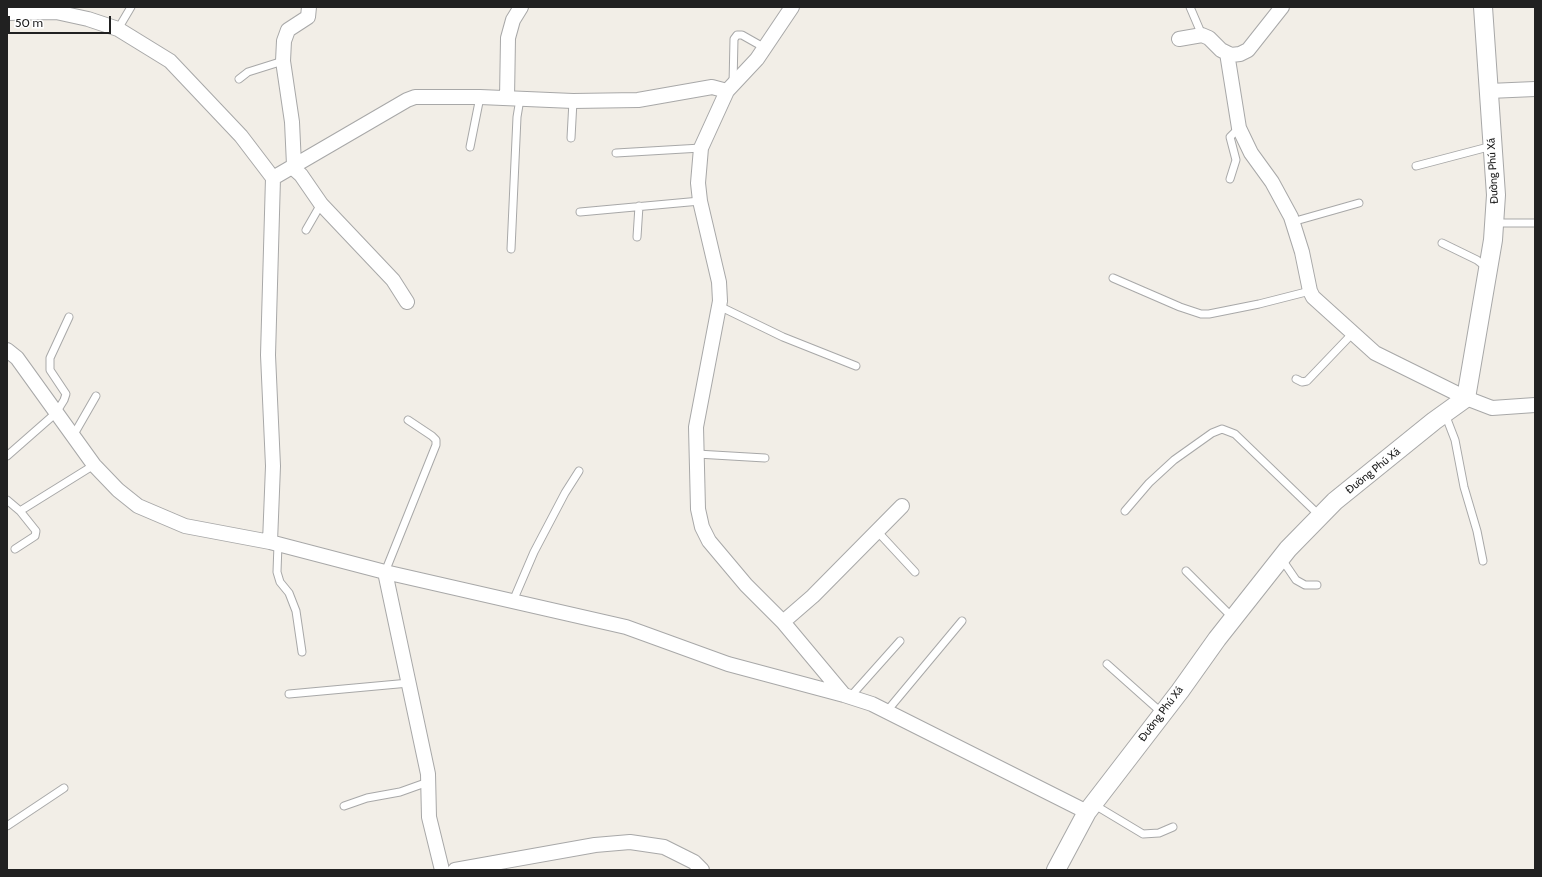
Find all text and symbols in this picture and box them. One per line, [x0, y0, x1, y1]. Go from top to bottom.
scale bar [10, 8, 113, 34]
text: 50 m [15, 15, 43, 30]
street label: Đường Phú Xá [1485, 138, 1501, 204]
street label: Đường Phú Xá [1343, 445, 1403, 497]
street label: Đường Phú Xá [1136, 684, 1186, 744]

